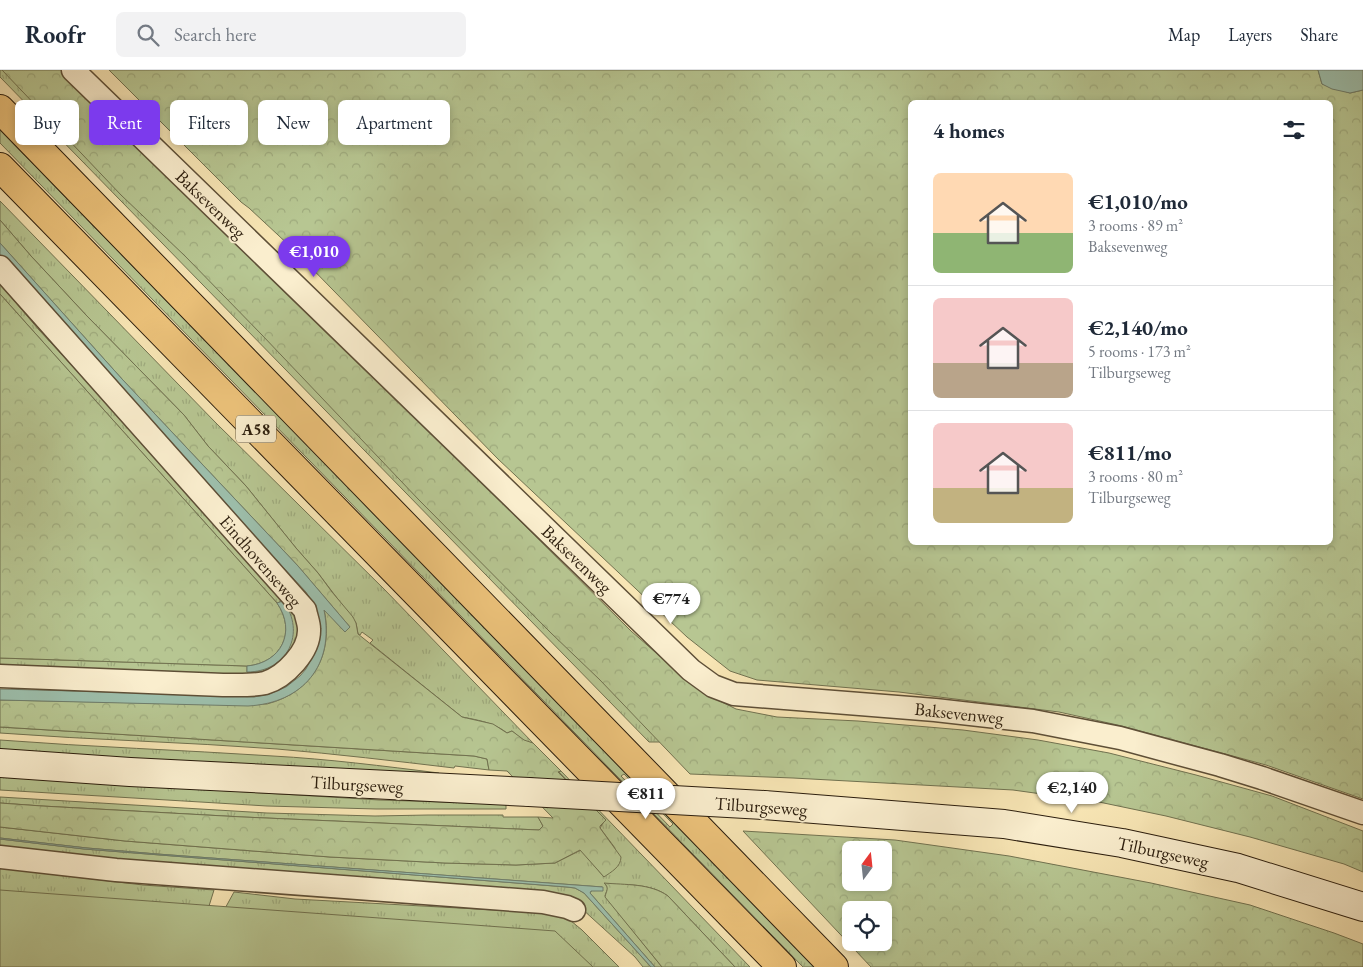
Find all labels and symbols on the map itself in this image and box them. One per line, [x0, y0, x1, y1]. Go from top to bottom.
street label: Baksevenweg [171, 165, 251, 243]
pin: €1,010 [273, 236, 355, 278]
road number: A58 [236, 416, 276, 442]
street label: Eindhovenseweg [215, 510, 307, 612]
street label: Baksevenweg [537, 520, 617, 598]
pin: €774 [641, 582, 701, 625]
street label: Baksevenweg [913, 697, 1005, 729]
street label: Tilburgseweg [310, 770, 404, 798]
pin: €2,140 [1031, 772, 1113, 814]
pin: €811 [616, 778, 676, 820]
street label: Tilburgseweg [714, 791, 808, 821]
street label: Tilburgseweg [1115, 831, 1211, 873]
north arrow [842, 841, 892, 891]

